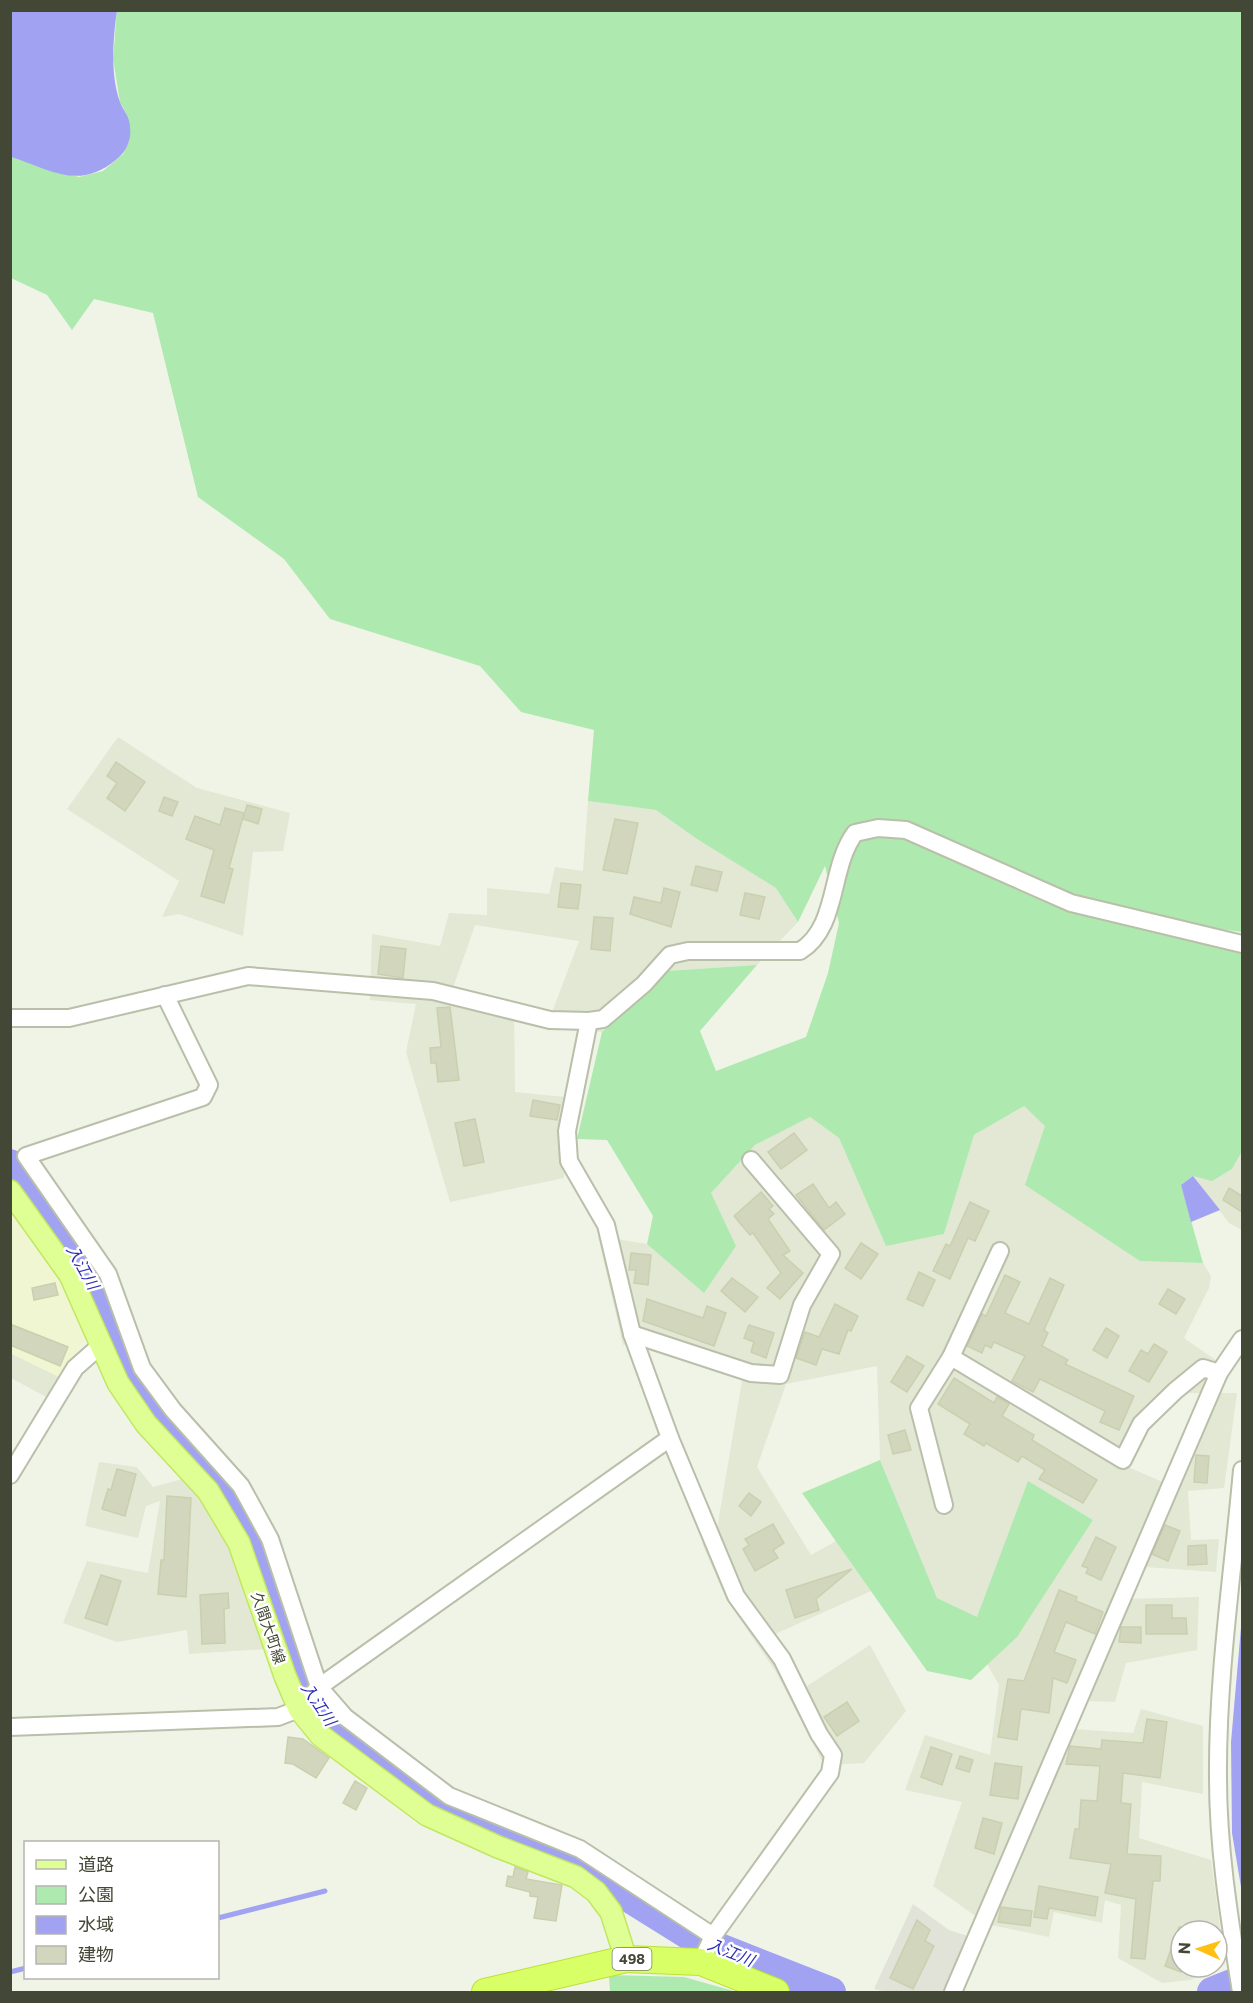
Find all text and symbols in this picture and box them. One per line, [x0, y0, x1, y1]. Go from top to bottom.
water label: 入江川 [63, 1241, 104, 1294]
street label: 久間大町線 [248, 1589, 290, 1666]
water label: 入江川 [298, 1679, 342, 1731]
legend [24, 1841, 219, 1979]
text: 道路 [78, 1853, 114, 1875]
text: 公園 [78, 1883, 114, 1905]
text: 水域 [78, 1913, 114, 1935]
north arrow [1169, 1919, 1229, 1979]
water label: 入江川 [705, 1934, 759, 1970]
text: N [1174, 1942, 1193, 1955]
text: 建物 [78, 1943, 114, 1965]
road number: 498 [612, 1948, 652, 1970]

